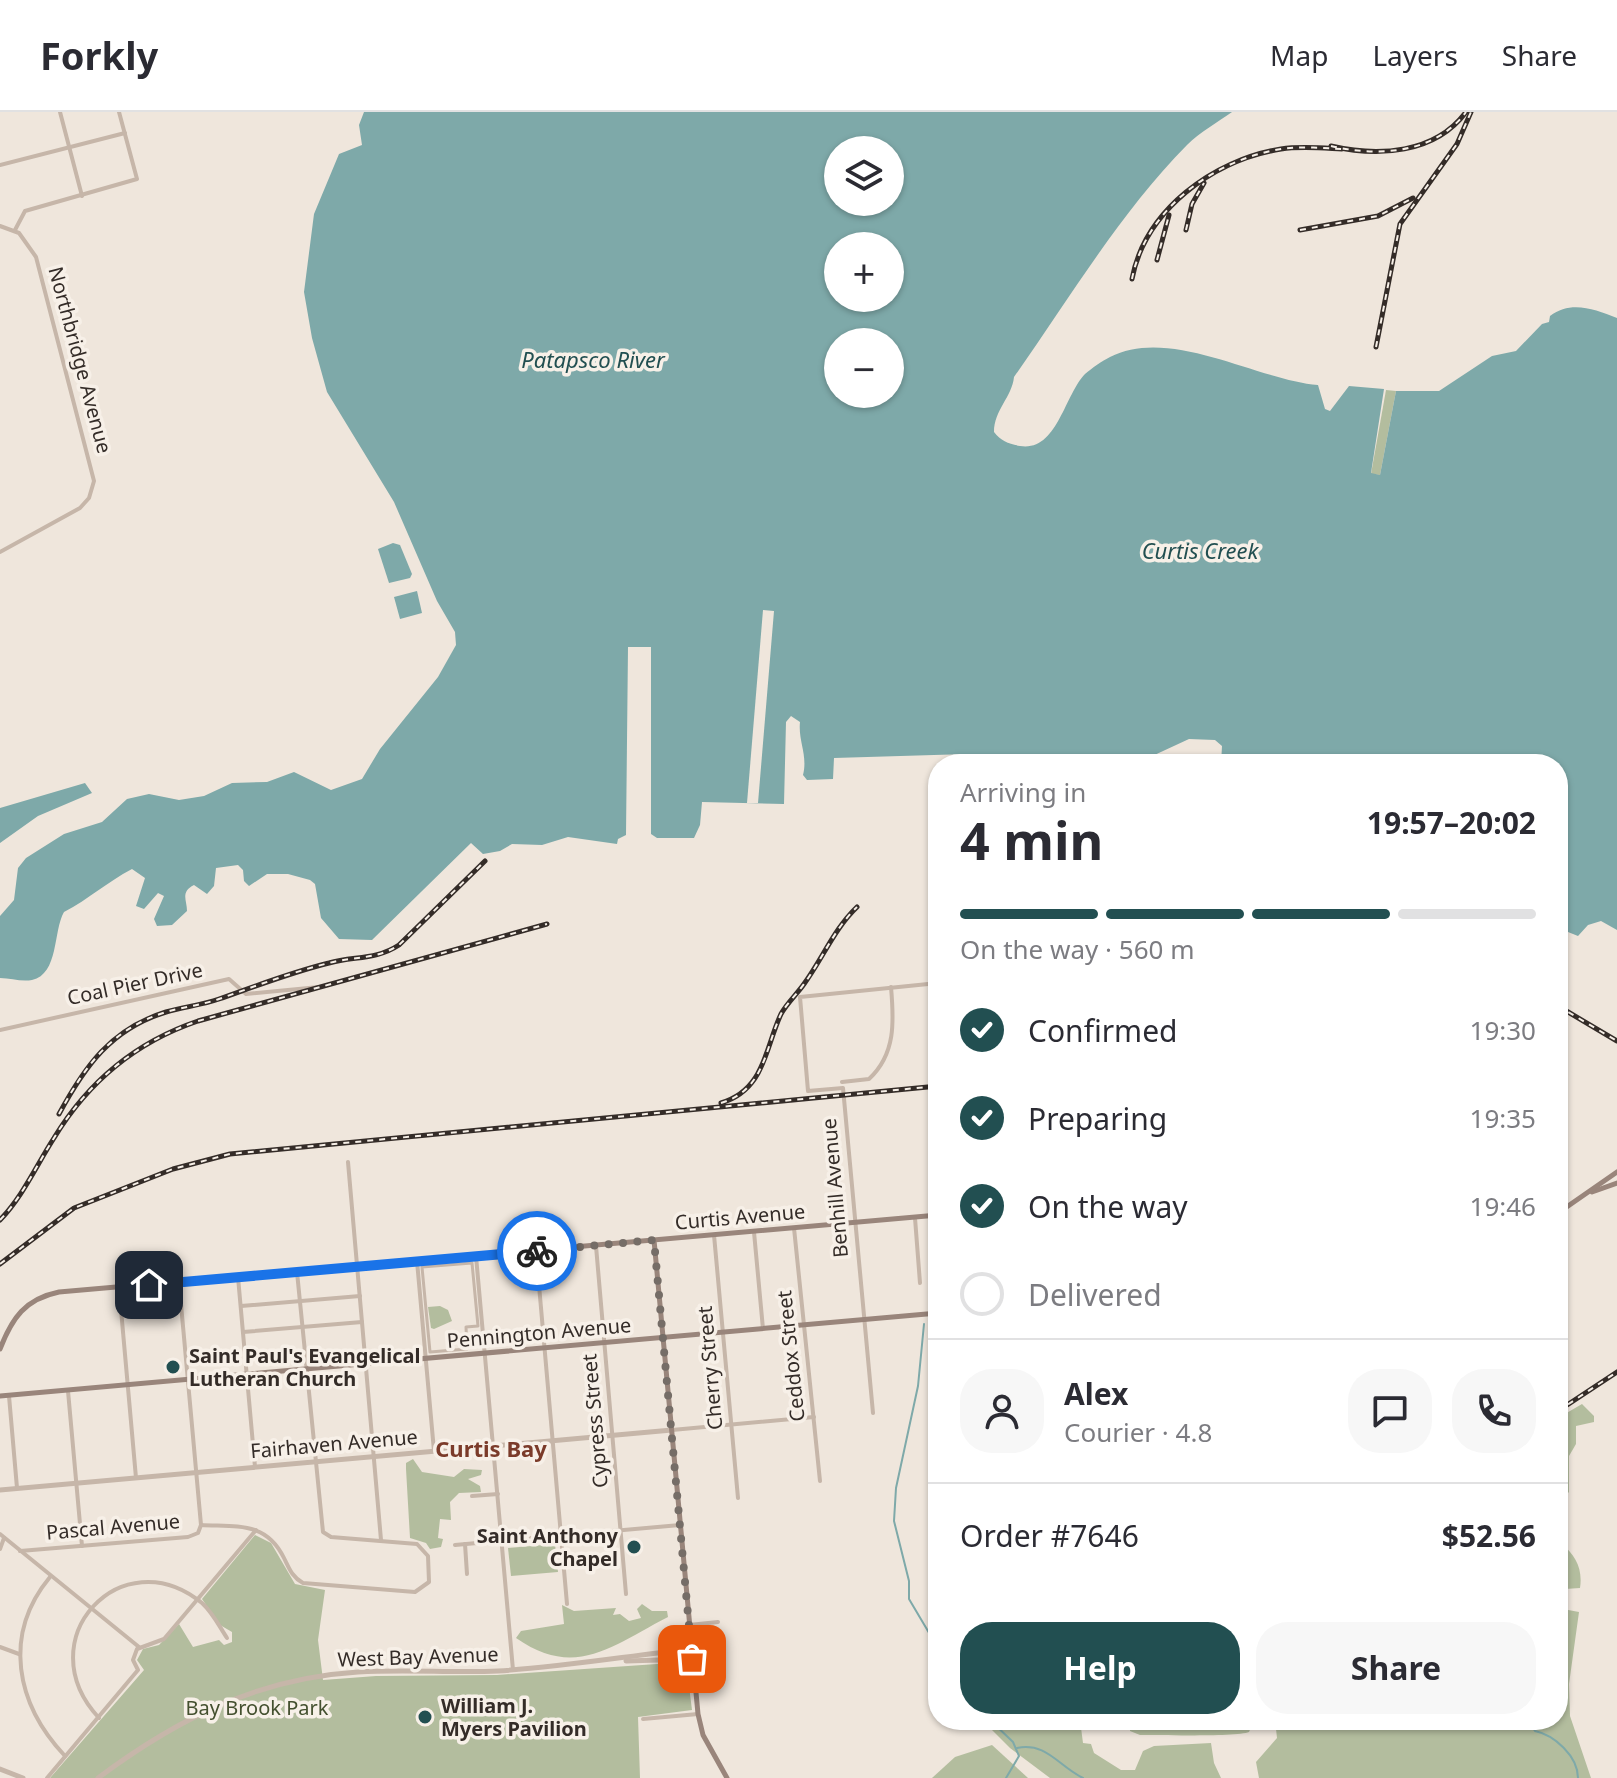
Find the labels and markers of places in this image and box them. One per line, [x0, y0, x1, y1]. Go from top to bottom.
pin [115, 1251, 183, 1319]
place label: Saint Paul's Evangelical Lutheran Church [189, 1342, 421, 1392]
marker: Saint Paul's Evangelical Lutheran Church [164, 1358, 182, 1376]
place label: Saint Anthony Chapel [477, 1522, 619, 1572]
marker: Saint Anthony Chapel [625, 1538, 643, 1556]
pin [658, 1625, 726, 1693]
place label: William J. Myers Pavilion [441, 1692, 587, 1742]
marker: William J. Myers Pavilion [416, 1708, 434, 1726]

